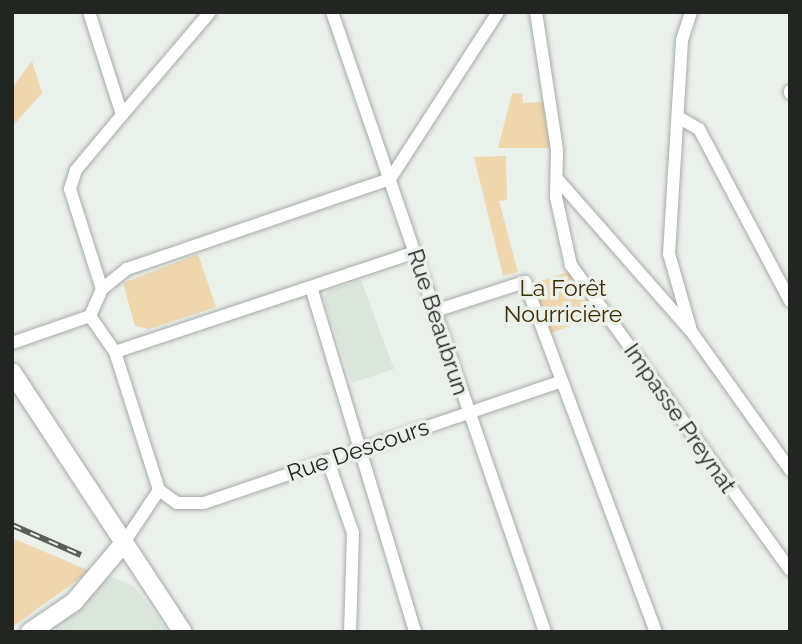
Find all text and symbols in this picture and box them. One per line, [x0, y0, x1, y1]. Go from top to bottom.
street label: Rue Beaubrun [401, 245, 475, 399]
park label: La Forêt Nourricière [504, 274, 622, 328]
street label: Impasse Preynat [618, 338, 742, 498]
street label: Rue Descours [284, 413, 432, 487]

